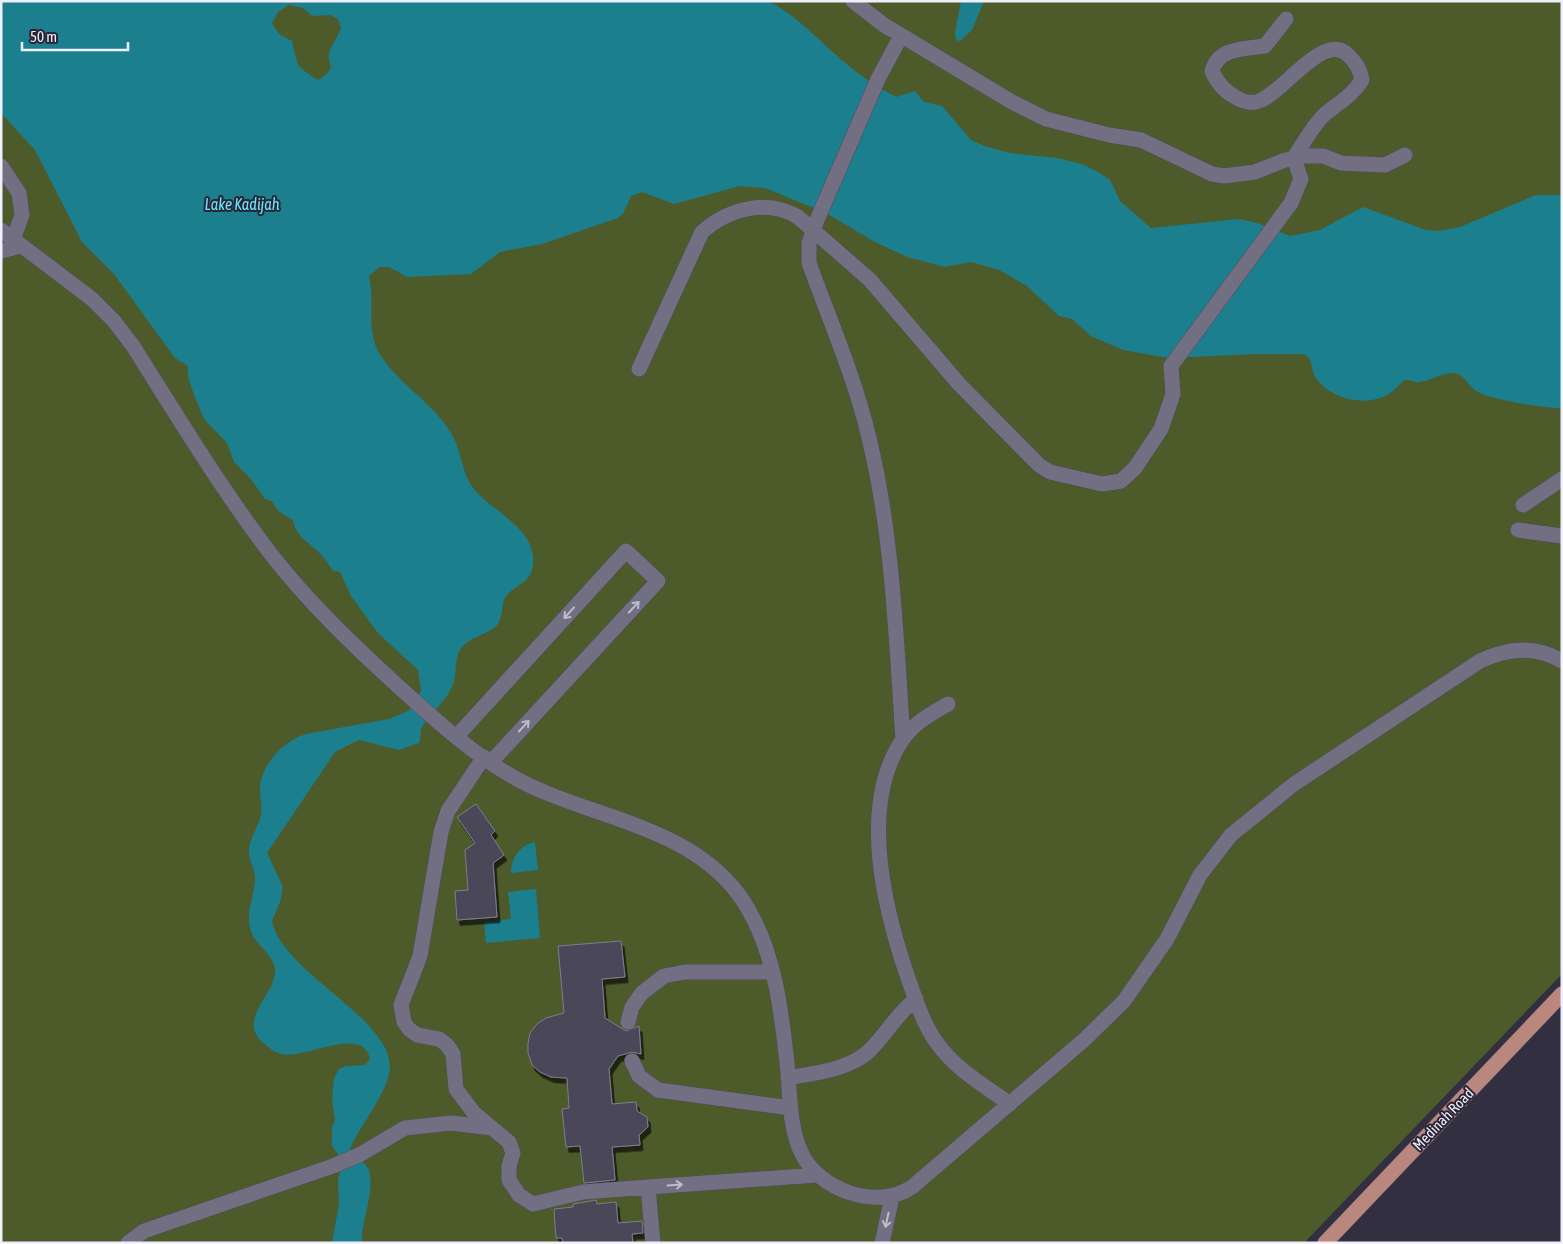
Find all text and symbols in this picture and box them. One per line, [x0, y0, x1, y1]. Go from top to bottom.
scale bar [22, 20, 129, 52]
text: 50 m [30, 28, 57, 45]
water label: Lake Kadijah [205, 195, 280, 214]
one-way arrow [628, 600, 640, 613]
one-way arrow [563, 607, 575, 620]
one-way arrow [518, 720, 530, 732]
street label: Medinah Road [1409, 1084, 1477, 1154]
one-way arrow [667, 1180, 683, 1190]
one-way arrow [882, 1211, 891, 1227]

